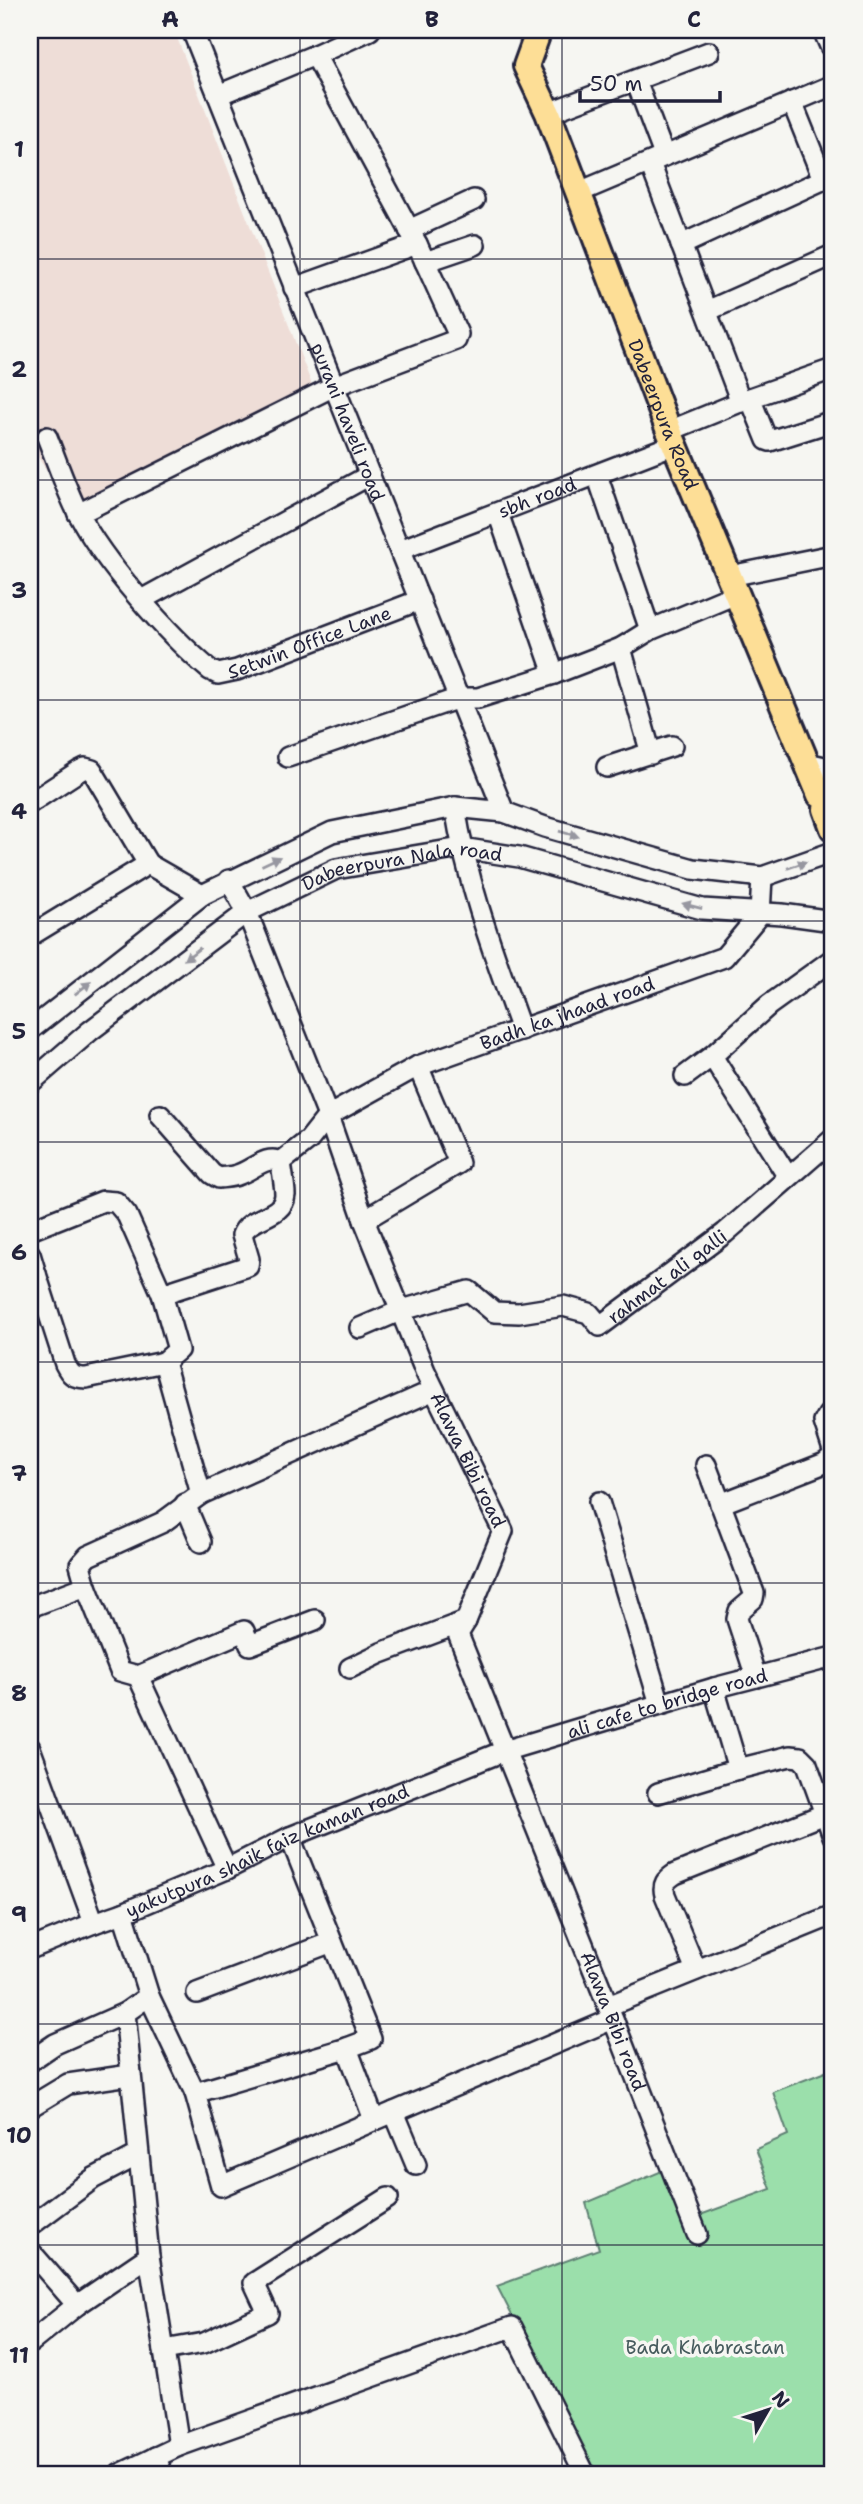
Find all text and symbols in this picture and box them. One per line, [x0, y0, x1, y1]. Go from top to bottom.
text: A [161, 4, 179, 34]
text: B [425, 4, 439, 34]
text: C [687, 4, 701, 34]
scale bar [580, 60, 720, 104]
text: 50 m [590, 70, 643, 98]
text: 1 [14, 134, 24, 164]
street label: Dabeerpura Road [623, 336, 705, 494]
street label: purani haveli road [306, 339, 391, 505]
text: 2 [11, 354, 27, 384]
street label: sbh road [495, 471, 580, 523]
text: 3 [11, 575, 27, 605]
street label: Setwin Office Lane [226, 600, 395, 684]
text: 4 [11, 796, 27, 826]
one-way arrow [559, 829, 580, 839]
street label: Dabeerpura Nala road [297, 835, 504, 896]
one-way arrow [261, 855, 281, 867]
one-way arrow [787, 859, 808, 870]
one-way arrow [681, 900, 703, 911]
one-way arrow [184, 946, 202, 961]
street label: Badh ka jhaad road [476, 970, 658, 1055]
one-way arrow [74, 980, 92, 995]
text: 5 [12, 1016, 26, 1046]
street label: rahmat ali galli [602, 1223, 732, 1329]
text: 6 [11, 1237, 27, 1267]
street label: Alawa Bibi road [425, 1388, 512, 1532]
text: 7 [11, 1458, 27, 1488]
street label: ali cafe to bridge road [564, 1662, 770, 1744]
text: 8 [11, 1678, 27, 1708]
street label: yakutpura shaik faiz kaman road [122, 1778, 413, 1923]
text: 9 [11, 1899, 27, 1929]
street label: Alawa Bibi road [575, 1948, 652, 2095]
text: 10 [6, 2120, 32, 2150]
park label: Bada Khabrastan [625, 2335, 785, 2360]
text: 11 [9, 2340, 29, 2370]
north arrow [734, 2374, 804, 2444]
text: N [766, 2386, 795, 2413]

